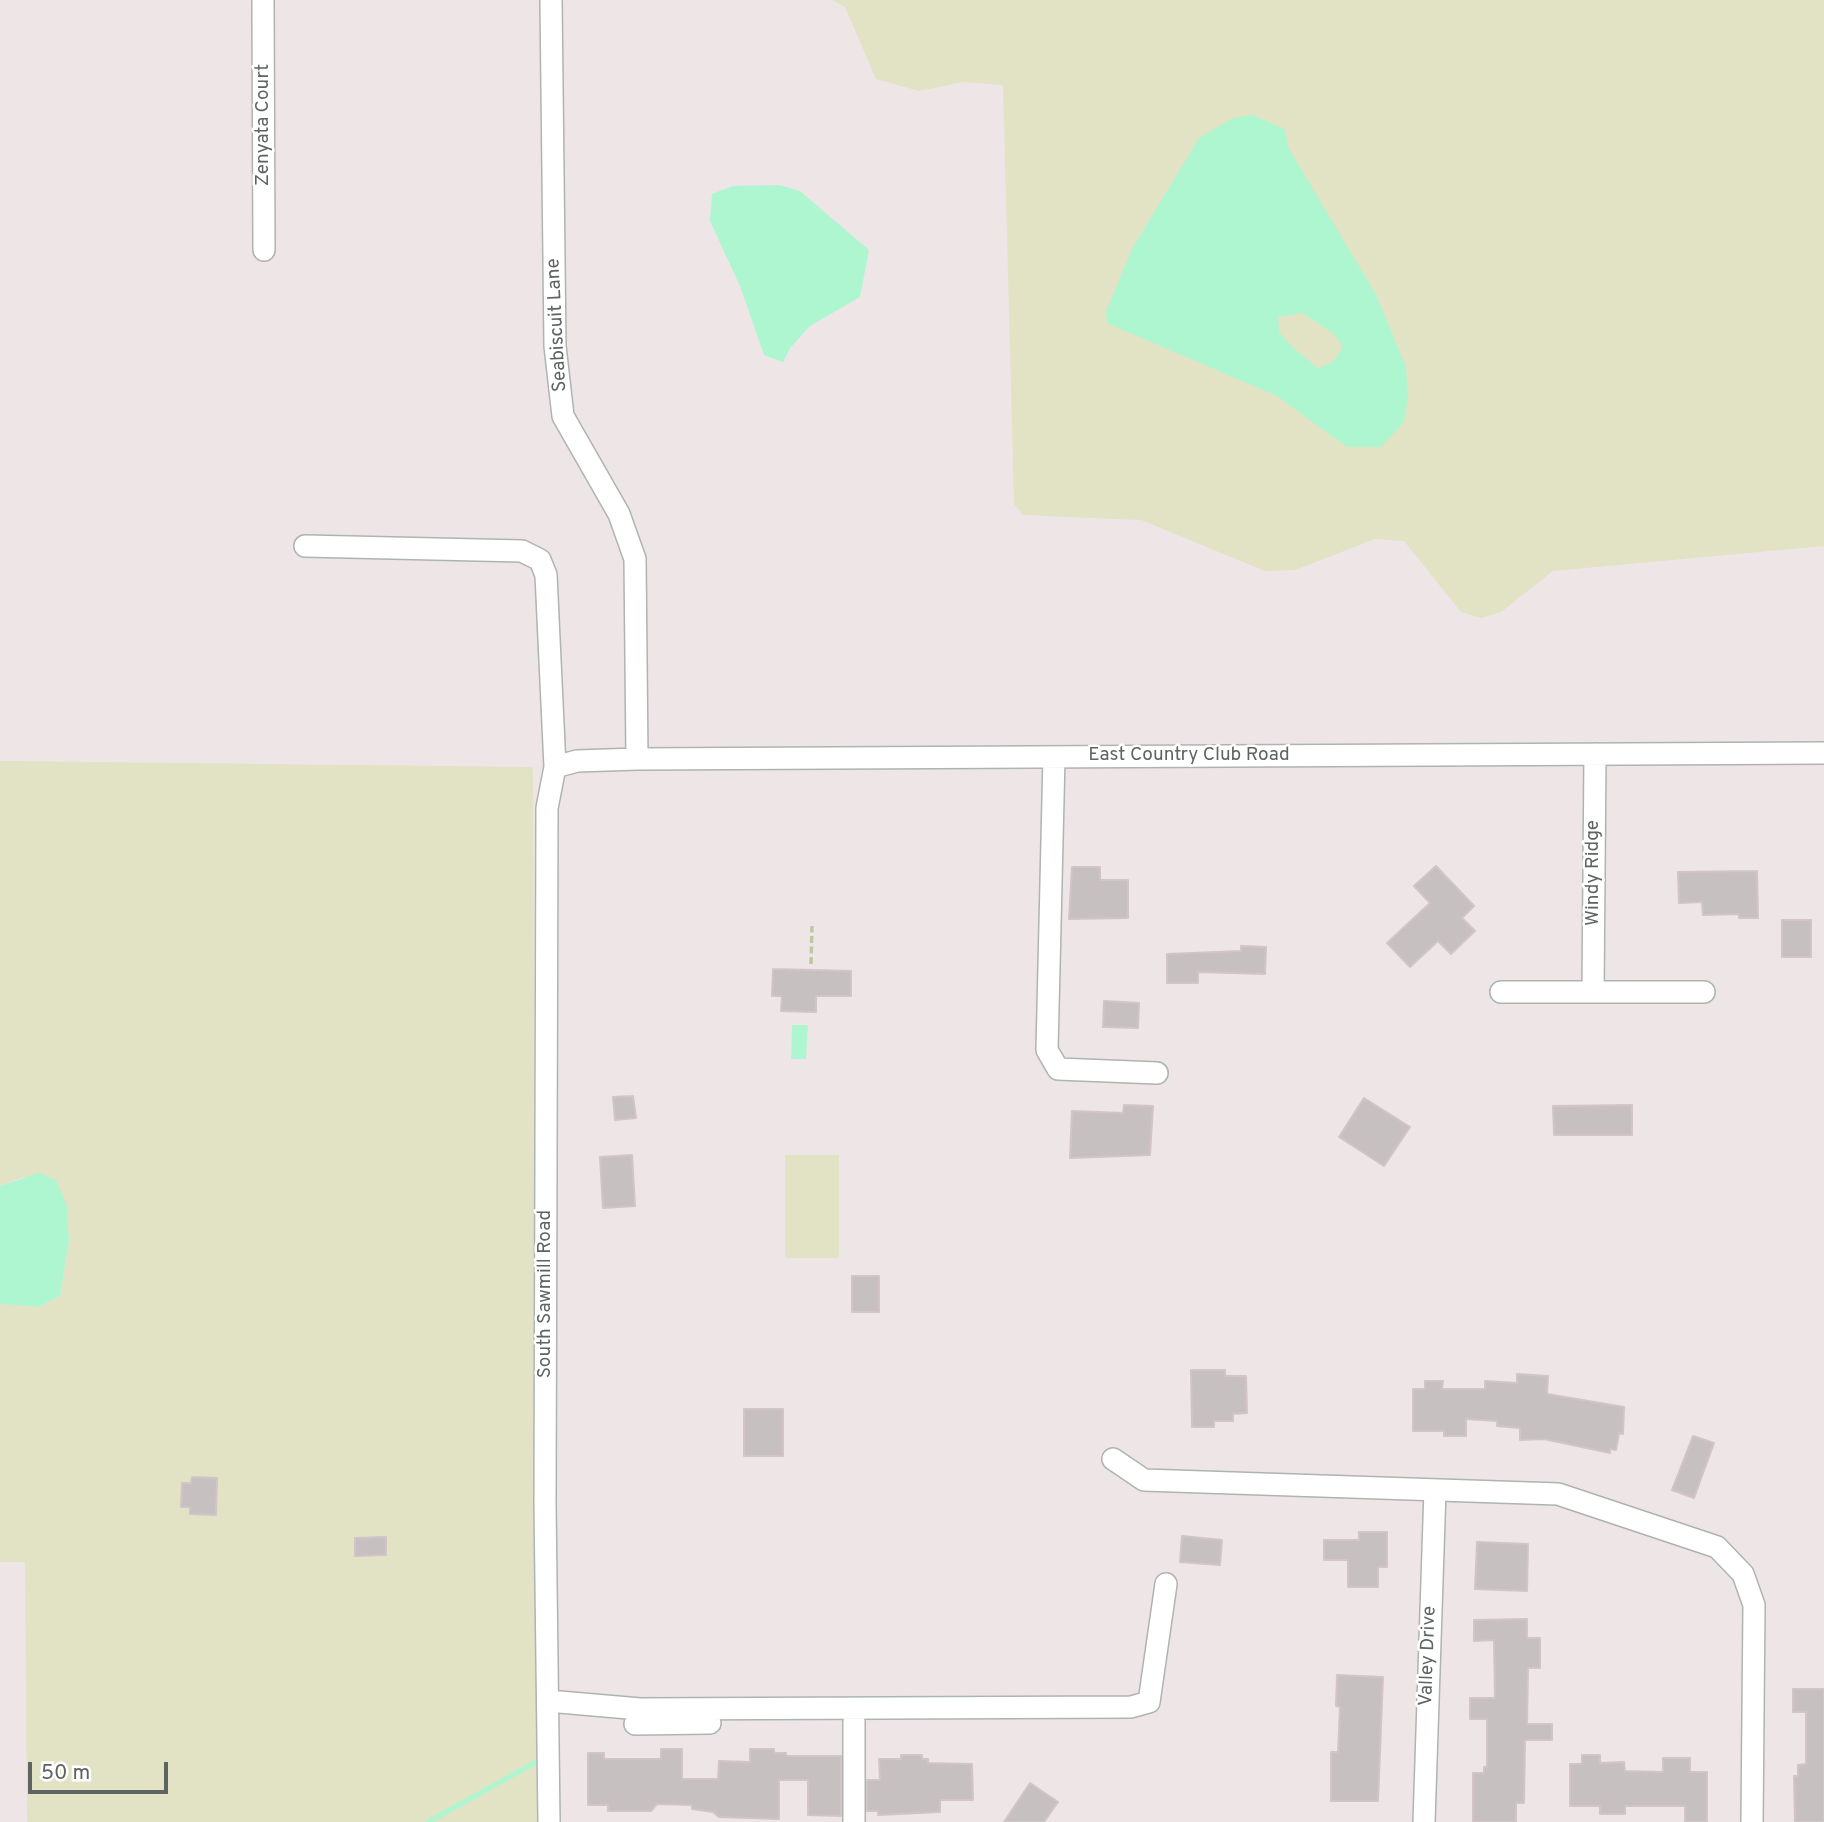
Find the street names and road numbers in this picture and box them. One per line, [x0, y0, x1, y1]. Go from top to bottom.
street label: Zenyata Court [253, 64, 275, 186]
street label: Seabiscuit Lane [543, 258, 573, 392]
street label: East Country Club Road [1088, 745, 1290, 767]
street label: Windy Ridge [1583, 820, 1605, 926]
street label: South Sawmill Road [535, 1210, 557, 1378]
street label: Valley Drive [1416, 1605, 1442, 1707]

